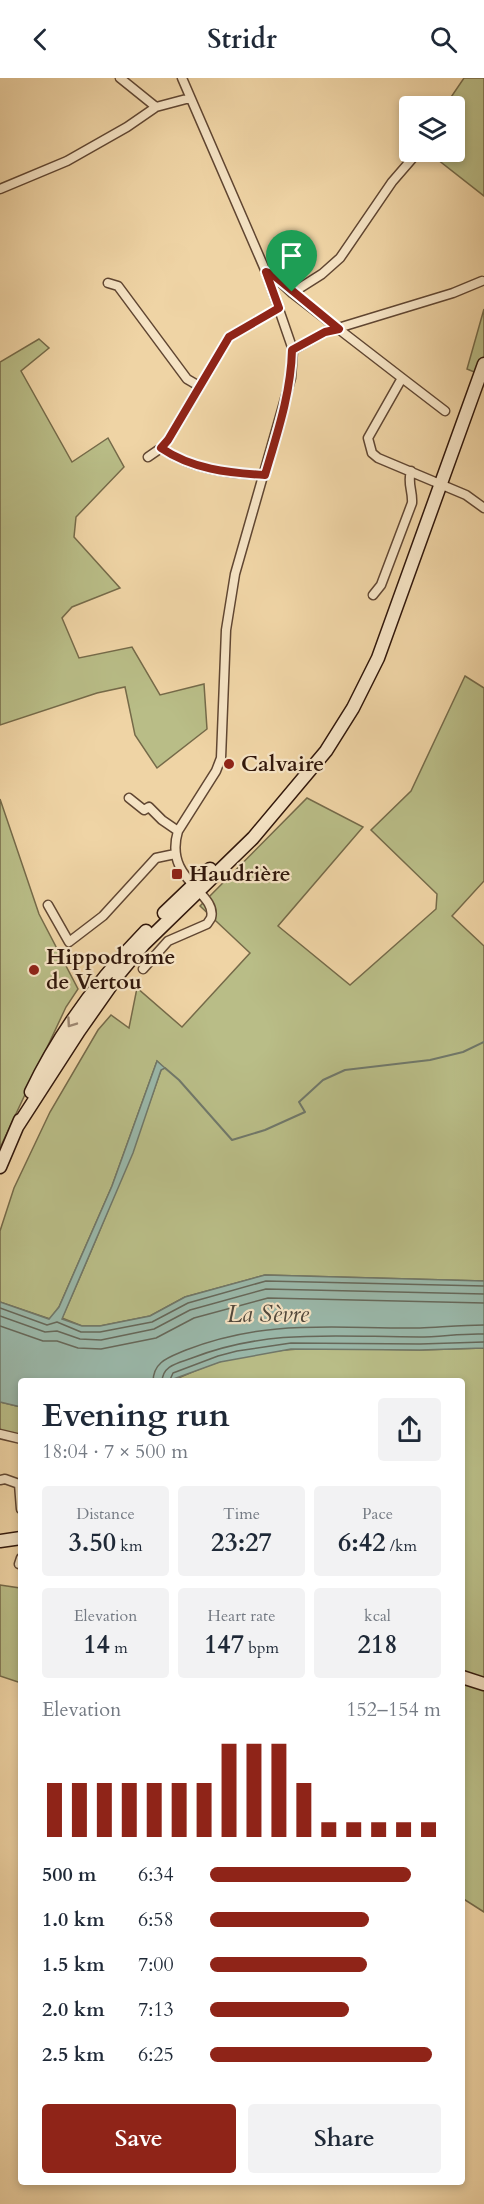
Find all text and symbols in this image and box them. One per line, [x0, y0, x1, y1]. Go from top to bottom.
text: Stridr [207, 21, 277, 58]
icon: back [24, 23, 57, 56]
icon: search [427, 23, 460, 56]
map controls [399, 96, 465, 162]
button: layers [399, 96, 465, 162]
pin [266, 230, 317, 292]
icon: arrive [275, 239, 308, 272]
place label: Calvaire [241, 749, 324, 779]
marker: Calvaire [222, 757, 236, 771]
place label: Haudrière [189, 859, 291, 889]
marker: Haudrière [170, 867, 184, 881]
place label: Hippodrome de Vertou [46, 942, 175, 997]
marker: Hippodrome de Vertou [27, 963, 41, 977]
one-way arrow [67, 1016, 78, 1027]
water label: La Sèvre [227, 1298, 310, 1331]
text: Evening run [42, 1393, 230, 1438]
button: share [378, 1398, 441, 1461]
text: 18:04 · 7 × 500 m [42, 1438, 188, 1465]
text: Distance [76, 1503, 135, 1525]
text: Time [223, 1503, 260, 1525]
text: Pace [362, 1503, 393, 1525]
text: 3.50 [69, 1525, 116, 1560]
text: 23:27 [211, 1525, 272, 1560]
text: 6:42 [338, 1525, 385, 1560]
text: km [116, 1535, 142, 1557]
text: /km [385, 1535, 417, 1557]
text: Elevation [74, 1605, 137, 1627]
text: Heart rate [208, 1605, 275, 1627]
text: kcal [364, 1605, 391, 1627]
text: 14 [83, 1627, 110, 1662]
text: 147 [204, 1627, 244, 1662]
text: 218 [358, 1627, 397, 1662]
text: m [110, 1637, 128, 1659]
text: bpm [244, 1637, 279, 1659]
text: Elevation [42, 1696, 121, 1723]
text: 152–154 m [346, 1696, 441, 1723]
text: 500 m [42, 1861, 97, 1888]
text: 6:34 [138, 1861, 174, 1888]
text: 1.0 km [42, 1906, 105, 1933]
text: 6:58 [138, 1906, 174, 1933]
text: 1.5 km [42, 1951, 105, 1978]
text: 7:00 [138, 1951, 174, 1978]
text: 2.0 km [42, 1996, 105, 2023]
text: 7:13 [138, 1996, 174, 2023]
text: 2.5 km [42, 2041, 105, 2068]
text: 6:25 [138, 2041, 174, 2068]
button: Save [42, 2104, 236, 2173]
button: Share [248, 2104, 441, 2173]

